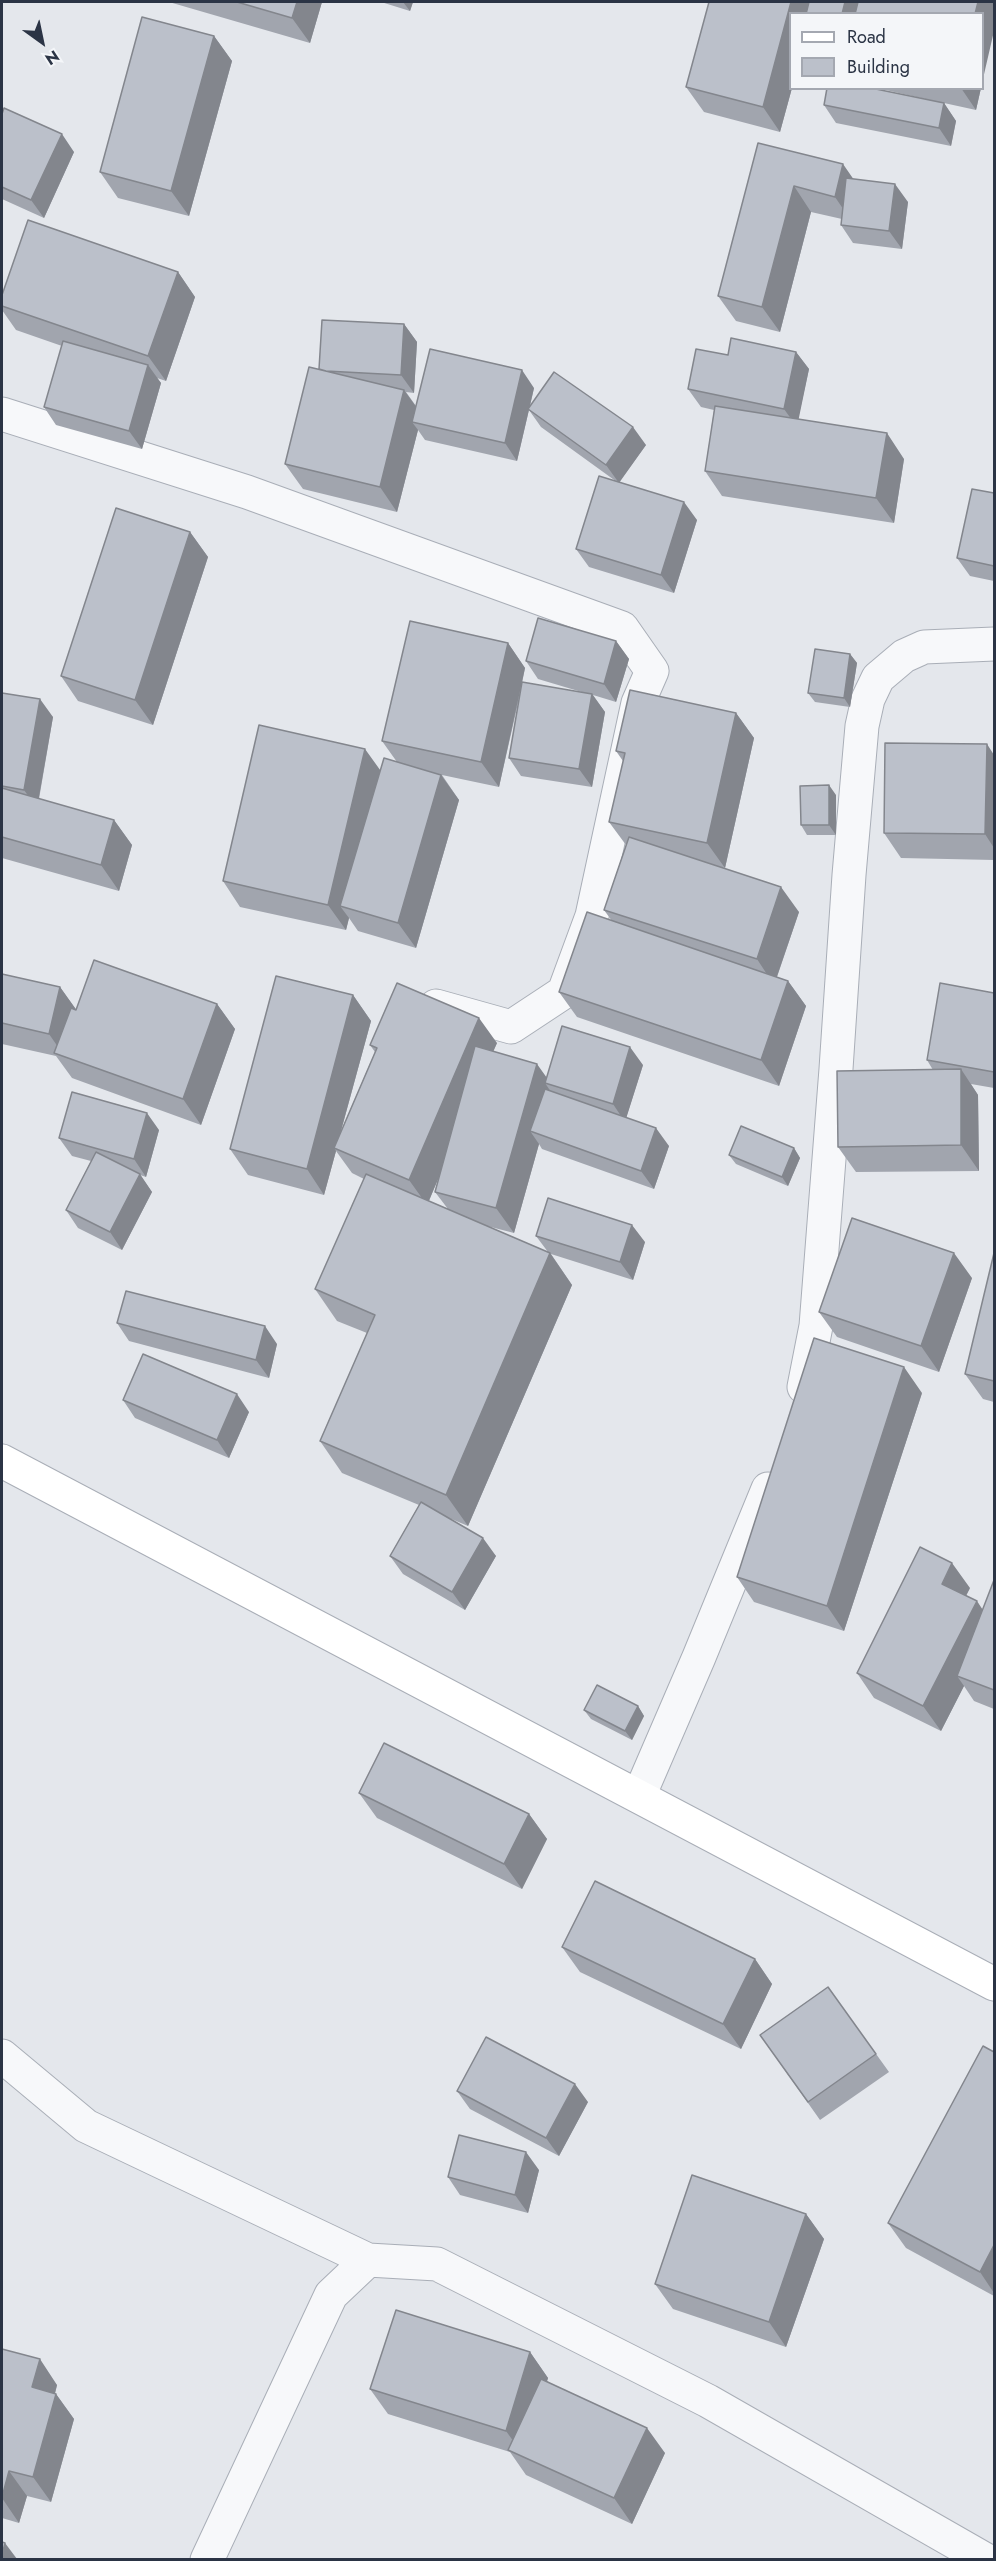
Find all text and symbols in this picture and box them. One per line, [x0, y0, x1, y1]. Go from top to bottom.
north arrow [12, 12, 72, 72]
legend [789, 12, 984, 90]
text: Road [847, 24, 886, 50]
text: N [40, 44, 64, 71]
text: Building [847, 54, 910, 80]

